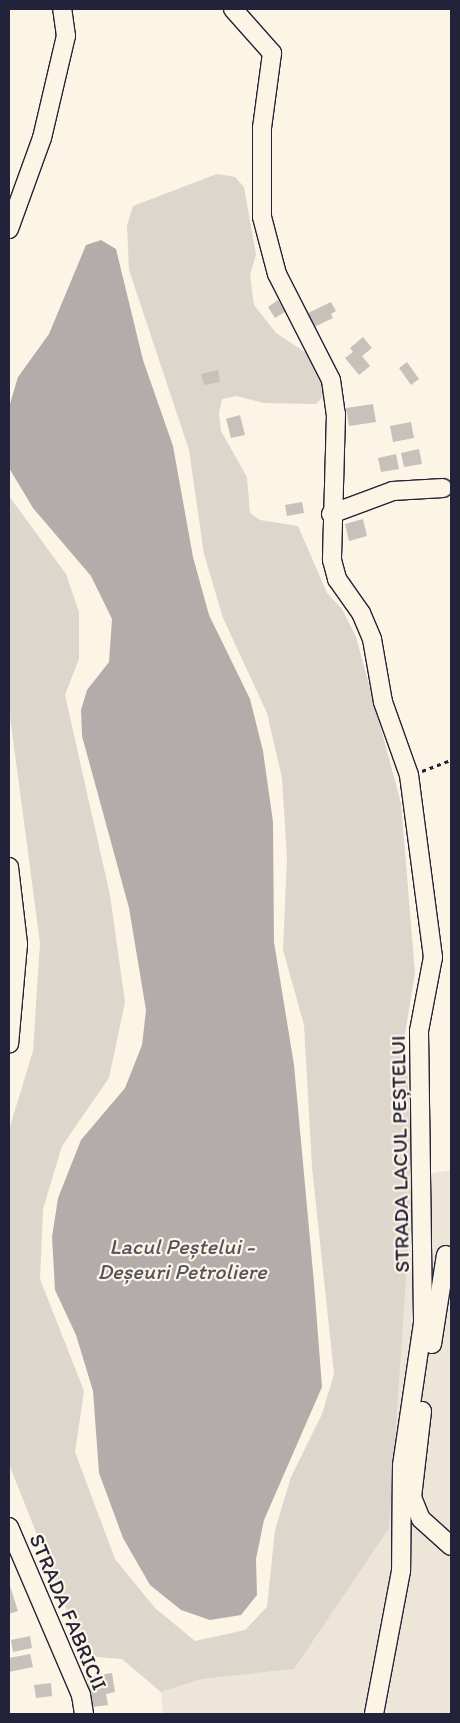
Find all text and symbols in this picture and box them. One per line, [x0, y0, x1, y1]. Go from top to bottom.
street label: STRADA LACUL PEȘTELUI [385, 1034, 415, 1274]
water label: Lacul Peștelui - Deșeuri Petroliere [98, 1233, 266, 1284]
street label: STRADA FABRICII [24, 1530, 112, 1694]

